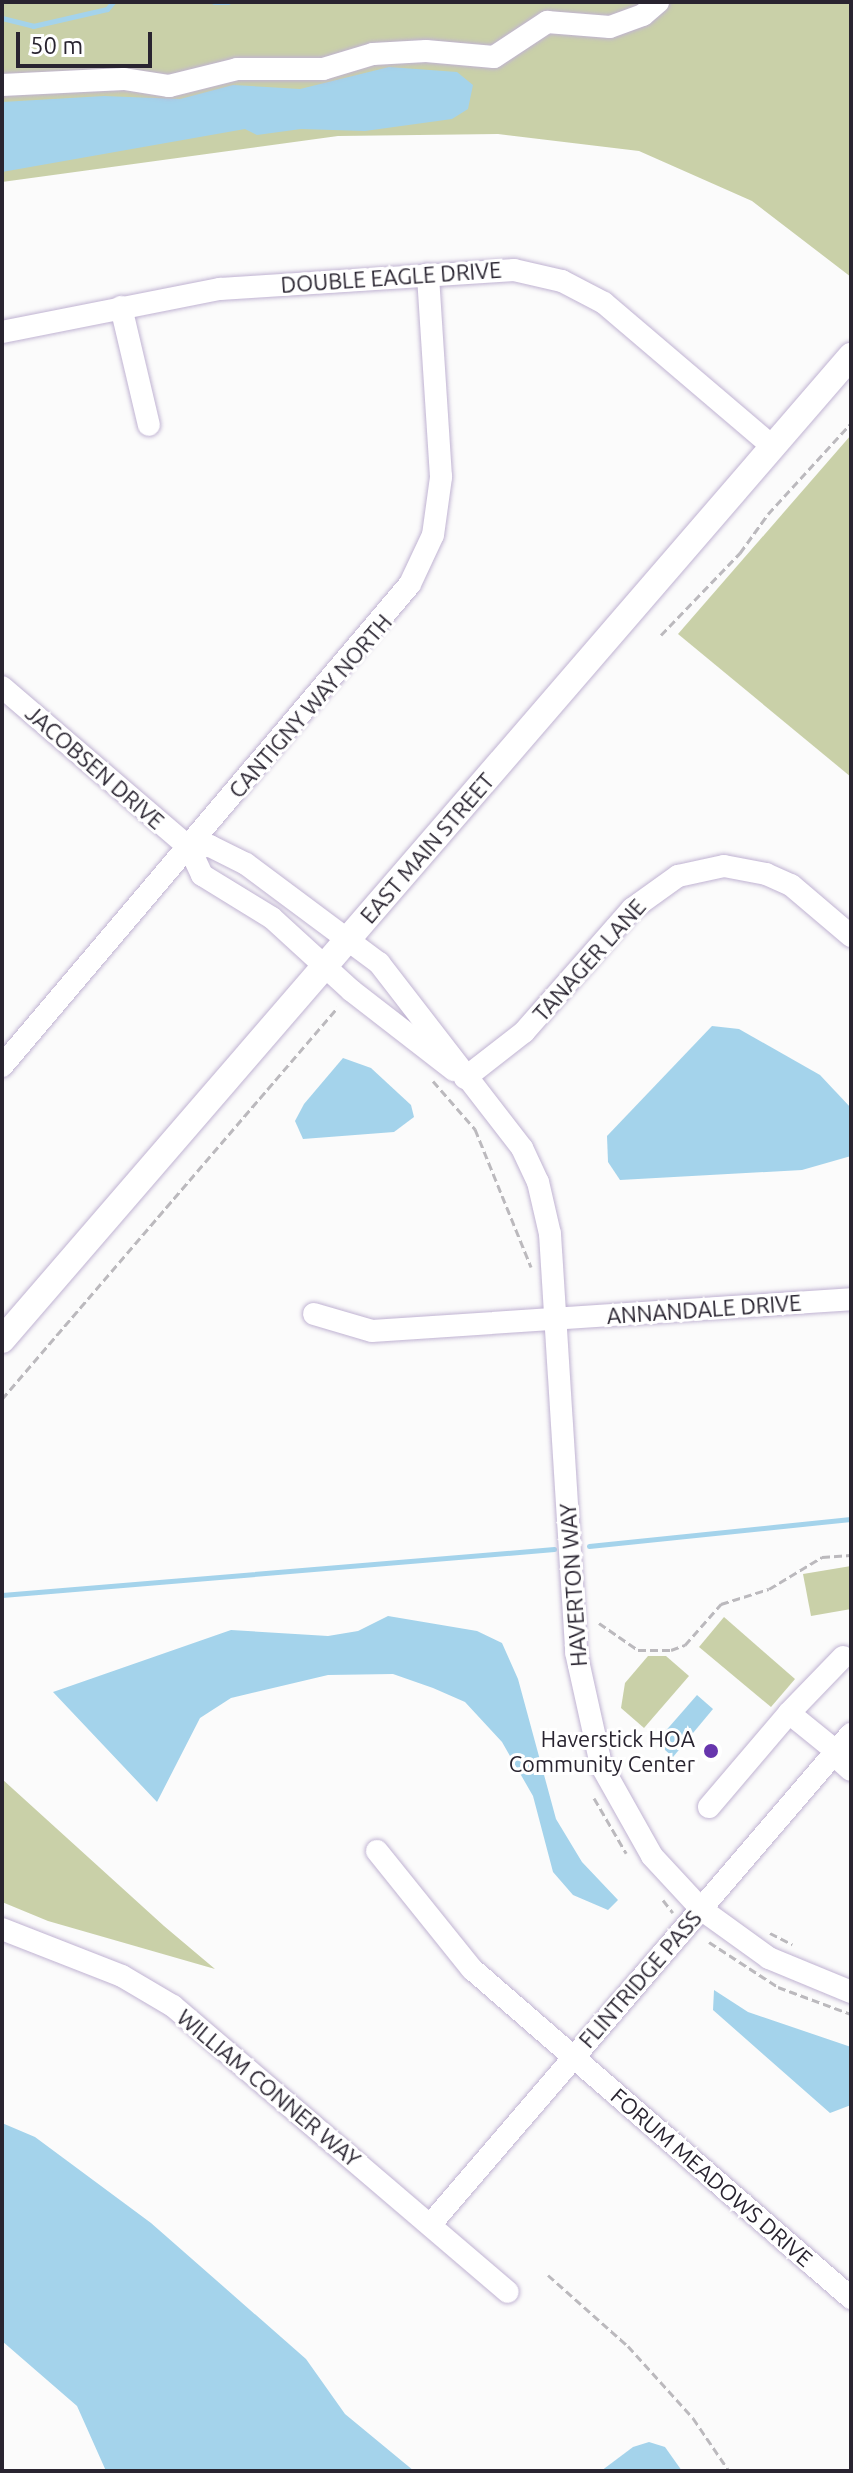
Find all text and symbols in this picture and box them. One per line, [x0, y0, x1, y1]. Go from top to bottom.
scale bar [20, 16, 156, 66]
text: 50 m [30, 32, 83, 59]
street label: DOUBLE EAGLE DRIVE [280, 256, 502, 298]
street label: CANTIGNY WAY NORTH [223, 609, 397, 803]
street label: JACOBSEN DRIVE [20, 700, 170, 834]
street label: EAST MAIN STREET [355, 768, 499, 928]
street label: TANAGER LANE [527, 894, 651, 1026]
street label: ANNANDALE DRIVE [606, 1289, 802, 1329]
street label: HAVERTON WAY [554, 1502, 592, 1668]
place label: Haverstick HOA Community Center [509, 1725, 695, 1776]
marker: Haverstick HOA Community Center [702, 1742, 720, 1760]
street label: FLINTRIDGE PASS [573, 1905, 707, 2053]
street label: WILLIAM CONNER WAY [172, 2004, 366, 2172]
street label: FORUM MEADOWS DRIVE [606, 2082, 818, 2272]

